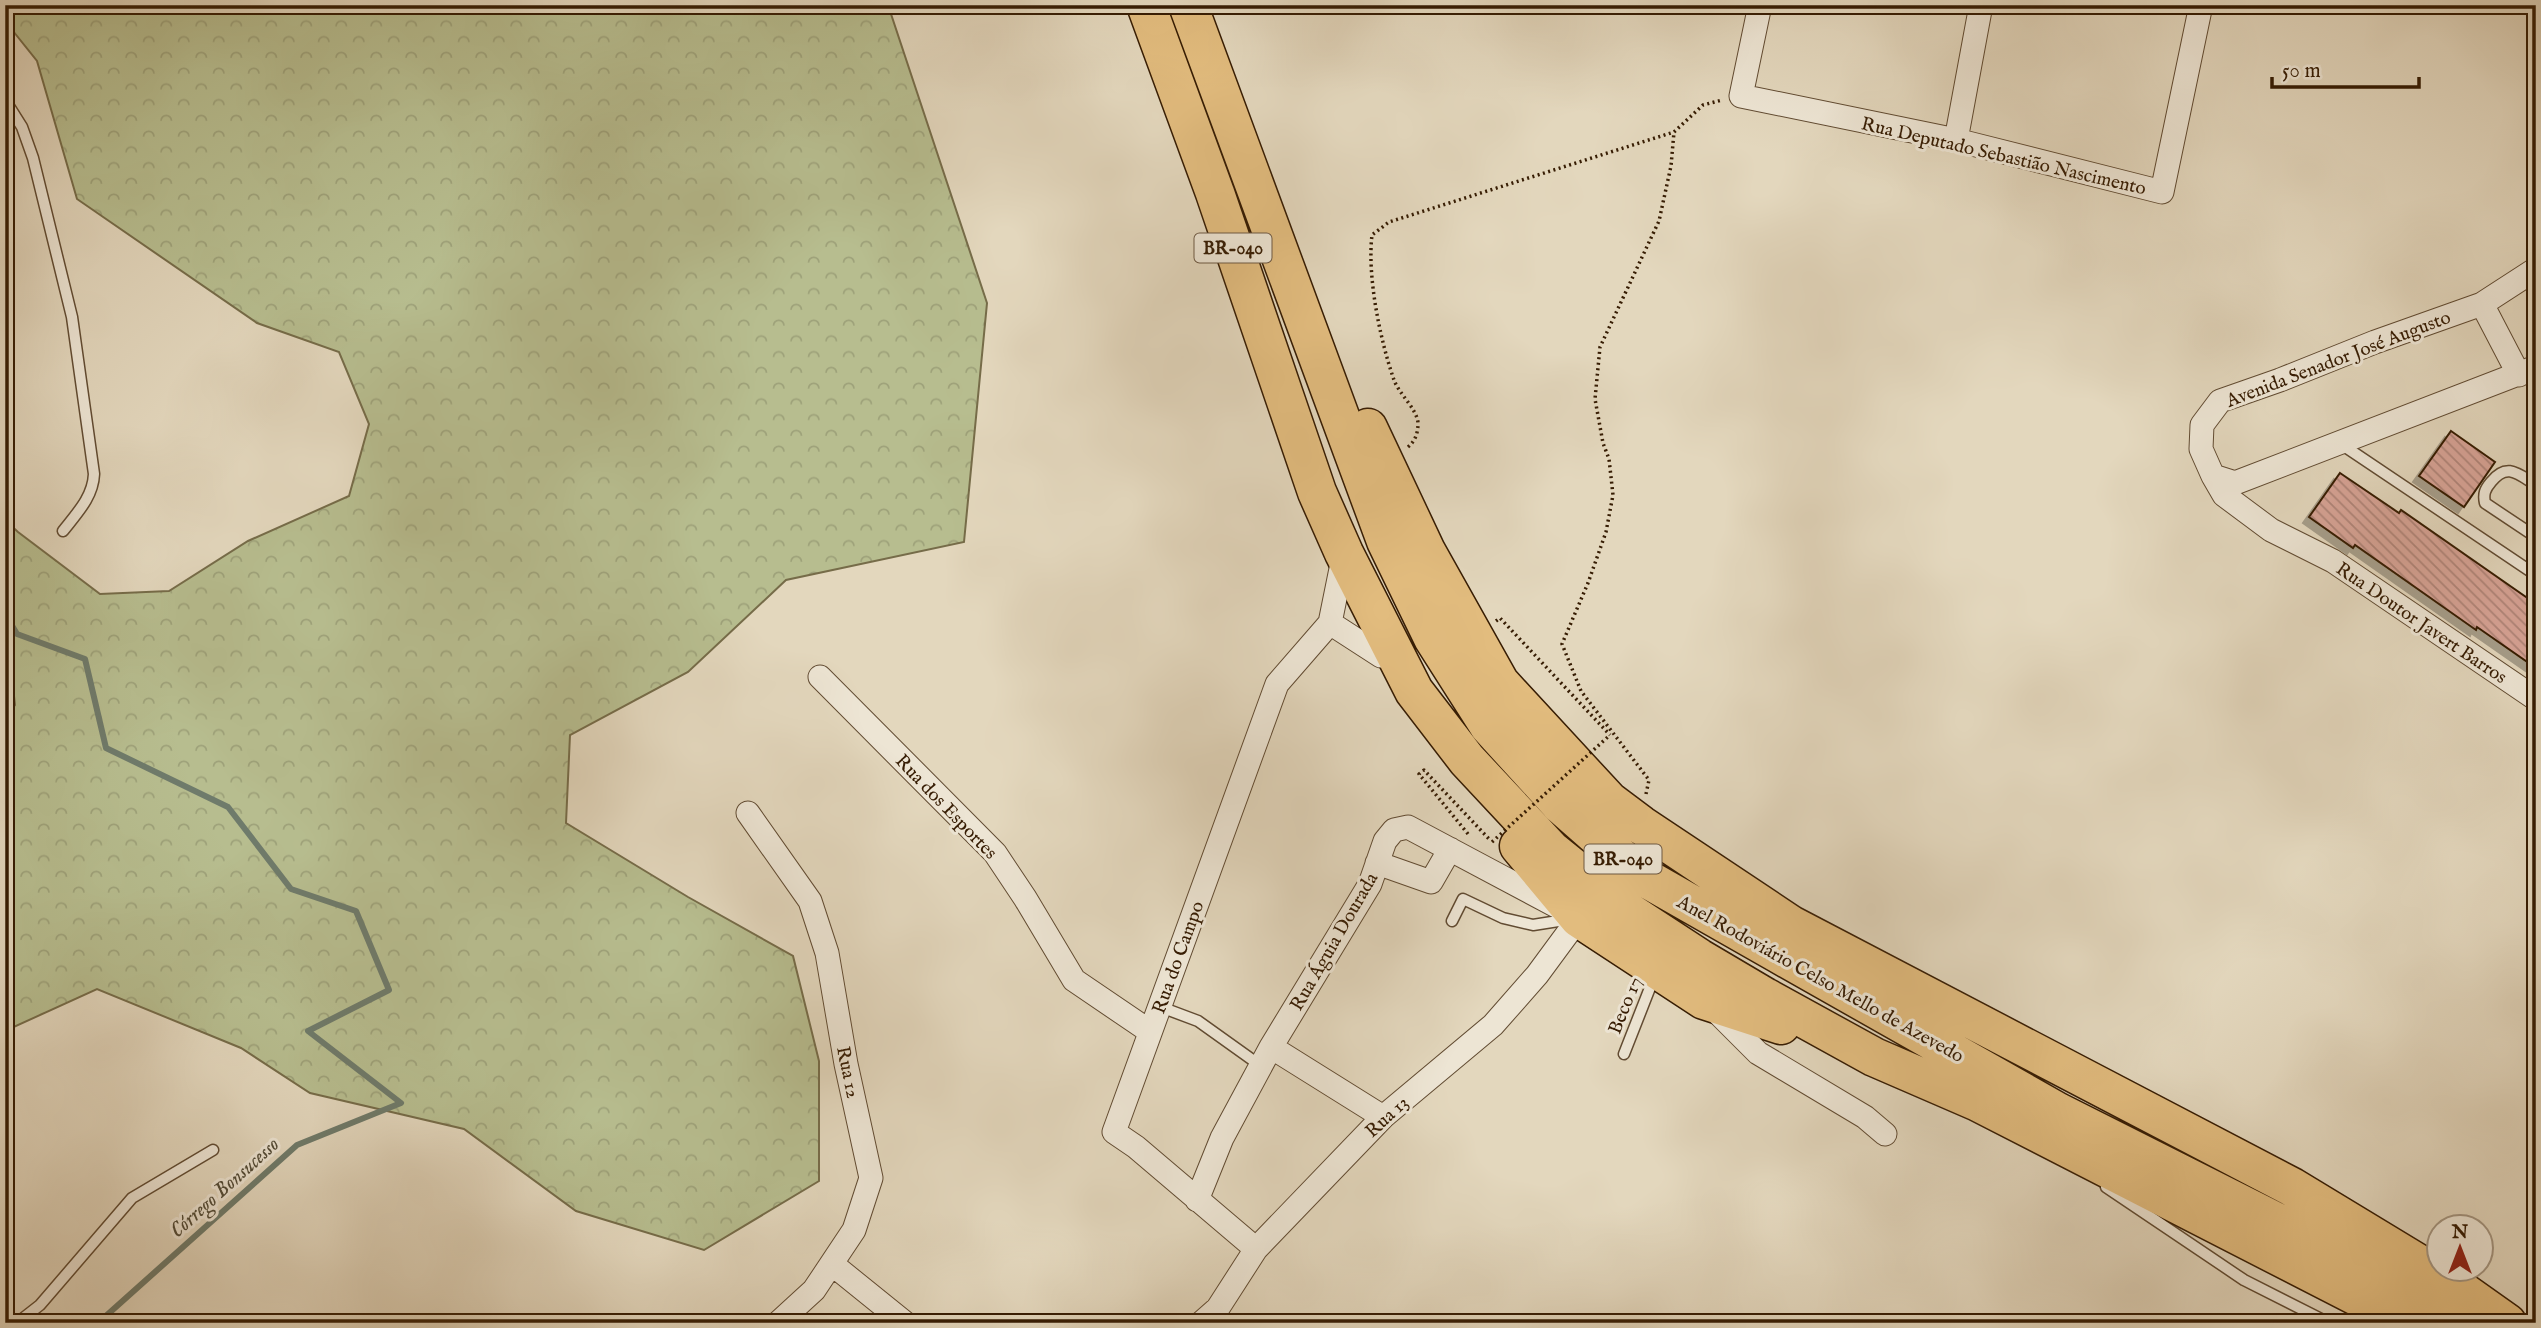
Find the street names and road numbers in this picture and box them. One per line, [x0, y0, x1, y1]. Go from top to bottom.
street label: Rua Deputado Sebastião Nascimento [1859, 112, 2148, 201]
road number: BR-040 [1194, 234, 1272, 262]
street label: Avenida Senador José Augusto [2222, 306, 2454, 414]
street label: Rua Doutor Javert Barros [2331, 557, 2511, 690]
street label: Rua dos Esportes [889, 750, 1002, 865]
road number: BR-040 [1584, 844, 1662, 874]
street label: Rua Águia Dourada [1285, 867, 1384, 1015]
street label: Anel Rodoviário Celso Mello de Azevedo [1671, 890, 1968, 1069]
street label: Rua do Campo [1147, 898, 1210, 1017]
street label: Beco 17 [1604, 974, 1648, 1038]
street label: Rua 12 [830, 1044, 864, 1101]
street label: Rua 13 [1361, 1091, 1414, 1144]

